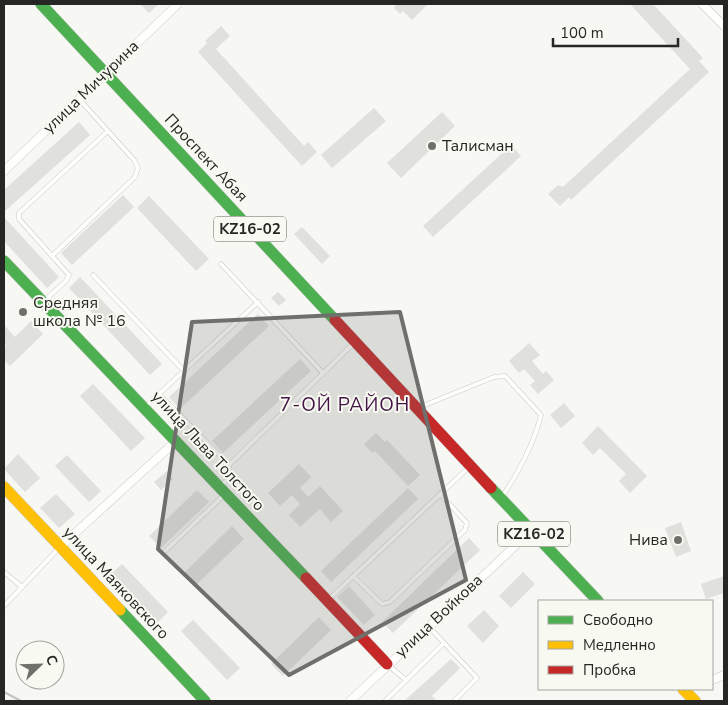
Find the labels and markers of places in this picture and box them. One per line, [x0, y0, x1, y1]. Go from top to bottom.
place label: Талисман [442, 135, 514, 157]
marker: Талисман [426, 140, 438, 152]
place label: Средняя школа № 16 [33, 292, 126, 332]
marker: Средняя школа № 16 [17, 306, 29, 318]
place label: Нива [629, 529, 668, 551]
marker: Нива [672, 534, 684, 546]

